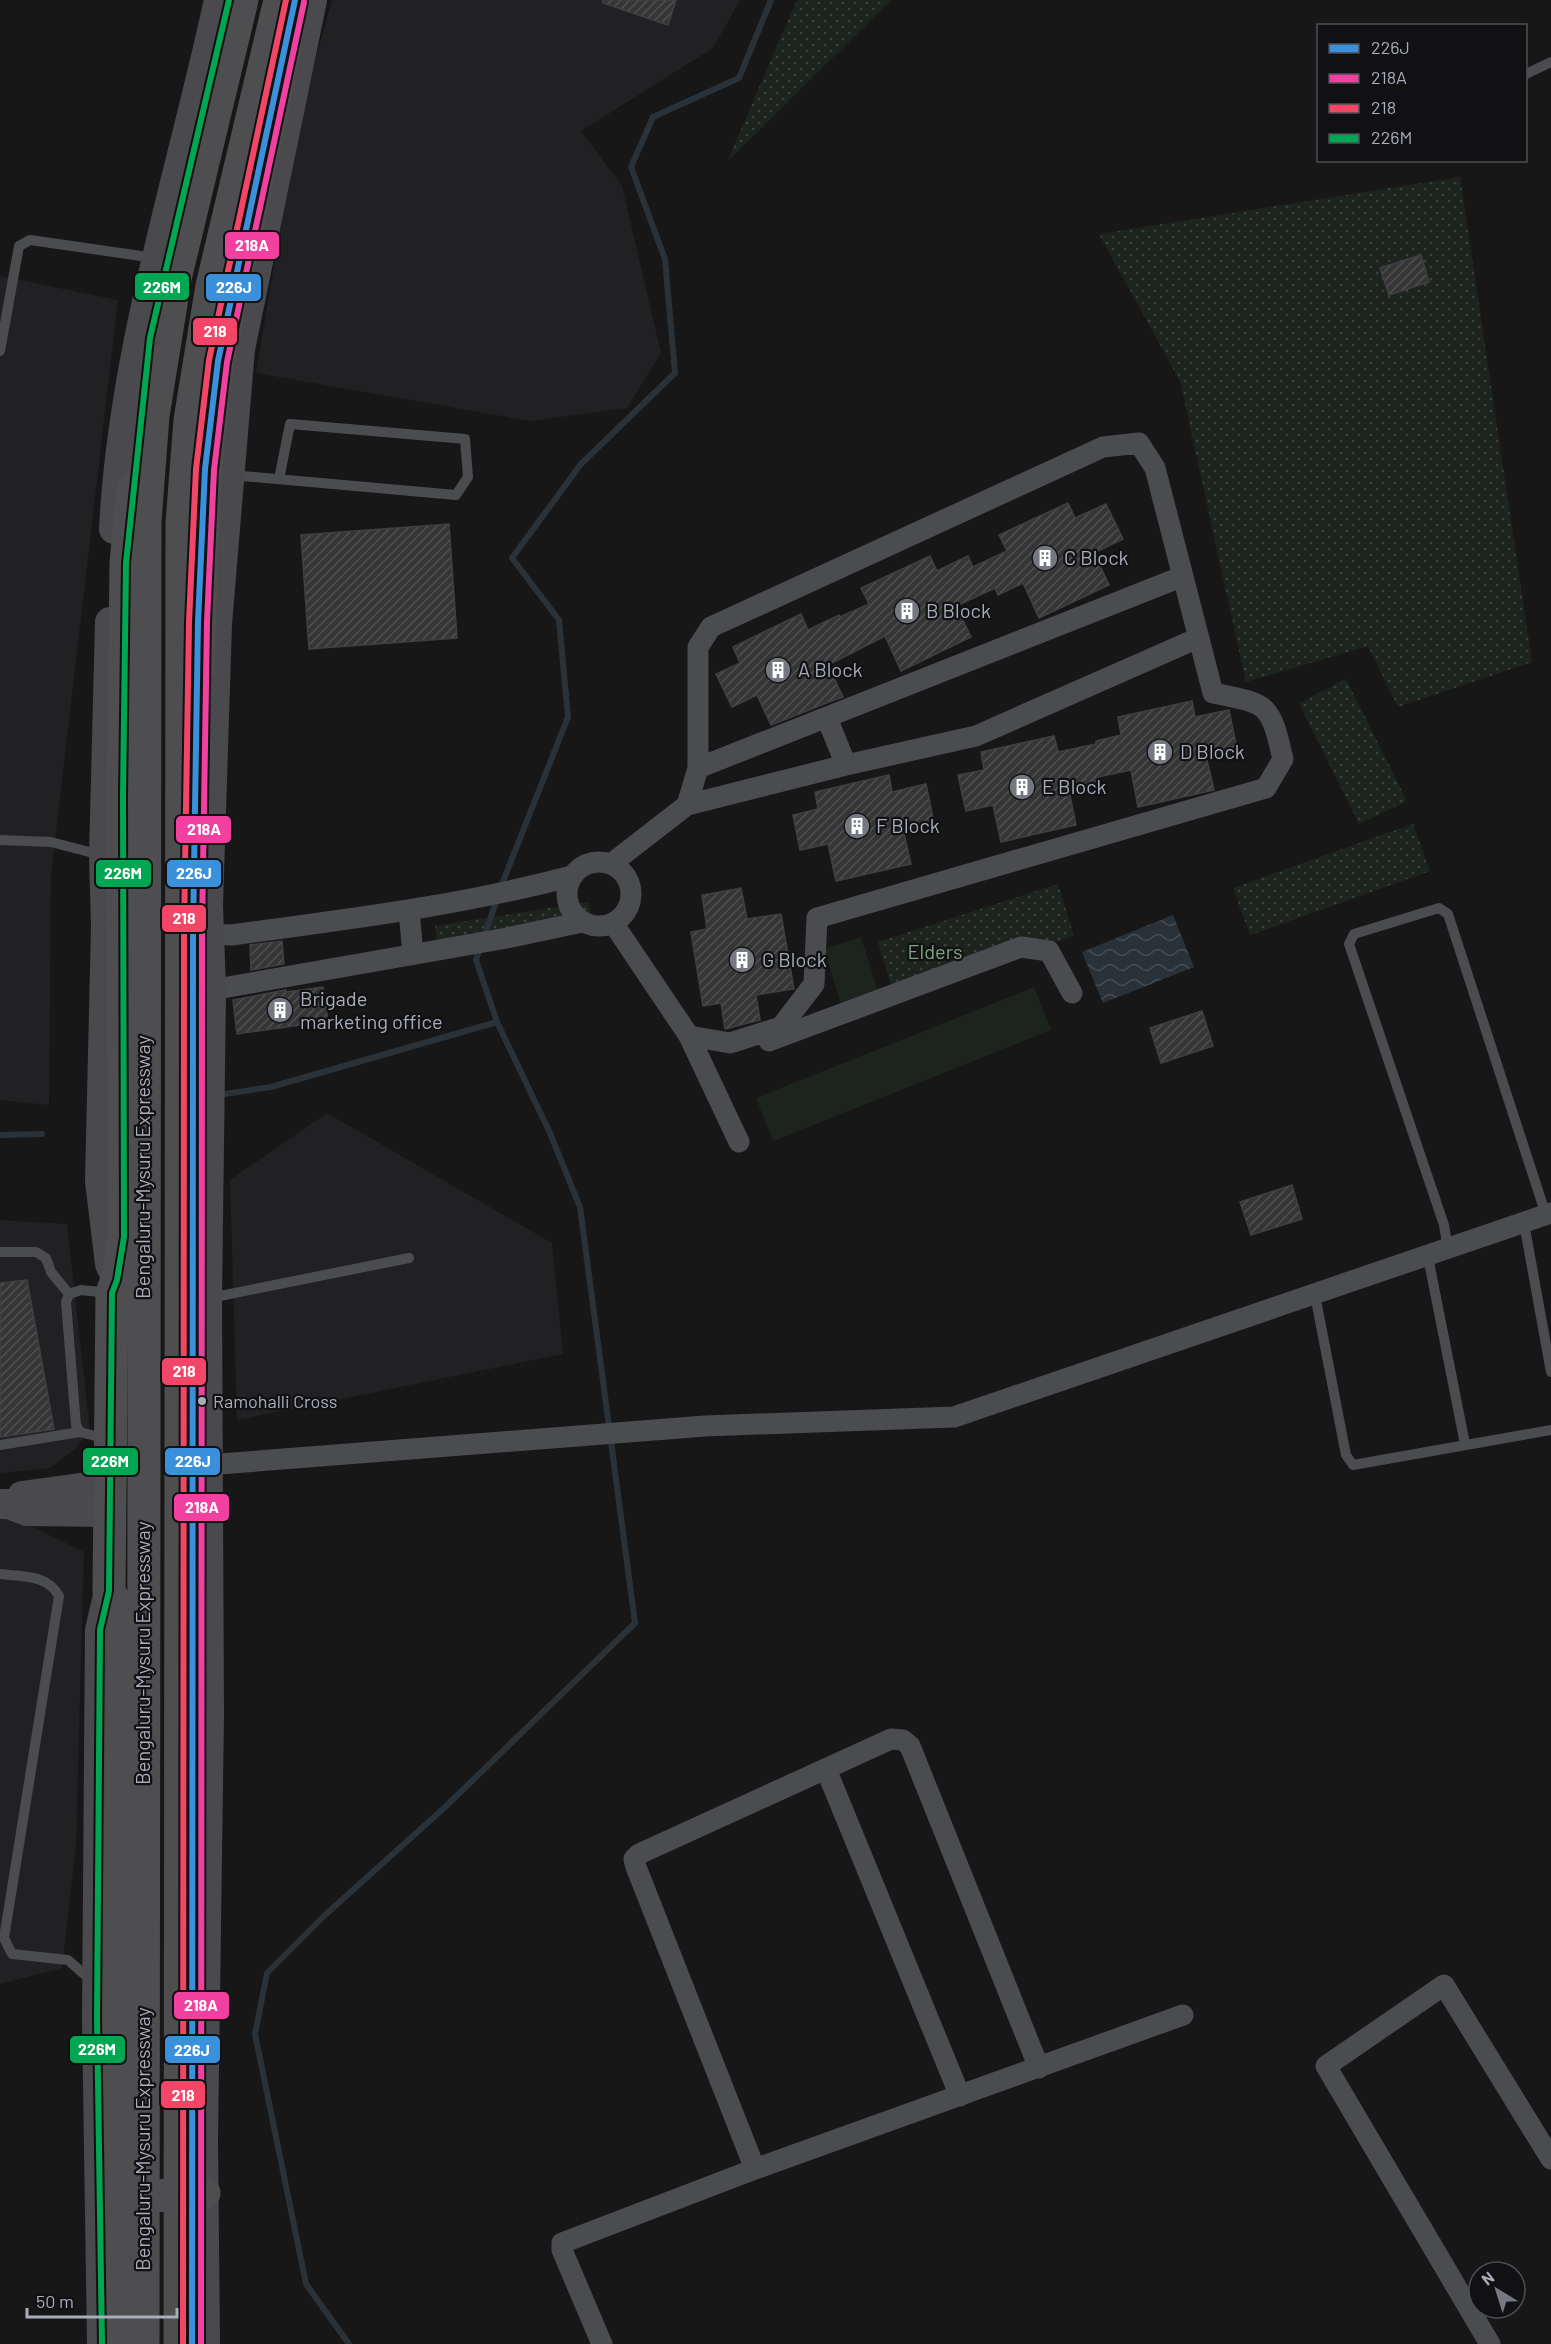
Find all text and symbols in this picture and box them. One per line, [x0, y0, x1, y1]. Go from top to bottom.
legend [1317, 24, 1527, 162]
text: 226J [1371, 36, 1410, 58]
text: 218A [1371, 66, 1407, 88]
text: 218 [1371, 96, 1396, 118]
text: 226M [1371, 126, 1412, 148]
line badge: 218A [224, 231, 280, 260]
text: 218A [235, 235, 269, 254]
line badge: 226M [134, 272, 190, 301]
line badge: 226J [205, 273, 262, 302]
text: 226M [143, 277, 181, 296]
text: 226J [216, 277, 252, 296]
line badge: 218 [192, 317, 238, 346]
text: 218 [203, 321, 227, 340]
building icon: C Block [1030, 543, 1060, 573]
place label: C Block [1064, 545, 1129, 569]
building icon: B Block [892, 596, 922, 626]
place label: B Block [926, 598, 991, 622]
building icon: A Block [763, 655, 793, 685]
place label: A Block [798, 657, 863, 681]
building icon: D Block [1145, 737, 1175, 767]
place label: D Block [1180, 739, 1245, 763]
building icon: E Block [1007, 772, 1037, 802]
place label: E Block [1042, 774, 1107, 798]
building icon: F Block [842, 811, 872, 841]
place label: F Block [876, 813, 940, 837]
line badge: 218A [175, 815, 232, 844]
text: 218A [187, 819, 221, 838]
line badge: 226M [95, 859, 152, 888]
line badge: 226J [166, 859, 222, 888]
text: 226M [104, 863, 142, 882]
text: 226J [176, 863, 212, 882]
line badge: 218 [161, 904, 207, 933]
text: 218 [172, 908, 196, 927]
park label: Elders [907, 939, 963, 963]
building icon: G Block [727, 945, 757, 975]
place label: G Block [762, 947, 827, 971]
place label: Brigade marketing office [300, 986, 443, 1033]
building icon: Brigade marketing office [265, 995, 295, 1025]
street label: Bengaluru-Mysuru Expressway [130, 1035, 154, 1299]
line badge: 218 [161, 1357, 207, 1386]
text: 218 [172, 1361, 196, 1380]
place label: Ramohalli Cross [213, 1390, 337, 1412]
marker: Ramohalli Cross [196, 1395, 208, 1407]
line badge: 226M [82, 1447, 139, 1476]
line badge: 226J [164, 1447, 221, 1476]
text: 226M [91, 1451, 129, 1470]
text: 226J [175, 1451, 211, 1470]
line badge: 218A [173, 1493, 230, 1522]
text: 218A [185, 1497, 219, 1516]
street label: Bengaluru-Mysuru Expressway [130, 1521, 154, 1785]
line badge: 218A [173, 1991, 230, 2020]
text: 218A [184, 1995, 218, 2014]
street label: Bengaluru-Mysuru Expressway [130, 2007, 154, 2271]
line badge: 226M [69, 2035, 126, 2064]
line badge: 226J [164, 2035, 221, 2064]
text: 226M [78, 2039, 116, 2058]
text: 226J [174, 2040, 210, 2059]
line badge: 218 [160, 2080, 206, 2109]
text: 218 [171, 2085, 195, 2104]
north arrow [1467, 2260, 1527, 2320]
text: N [1477, 2267, 1497, 2289]
scale bar [27, 2281, 177, 2319]
text: 50 m [36, 2290, 74, 2312]

